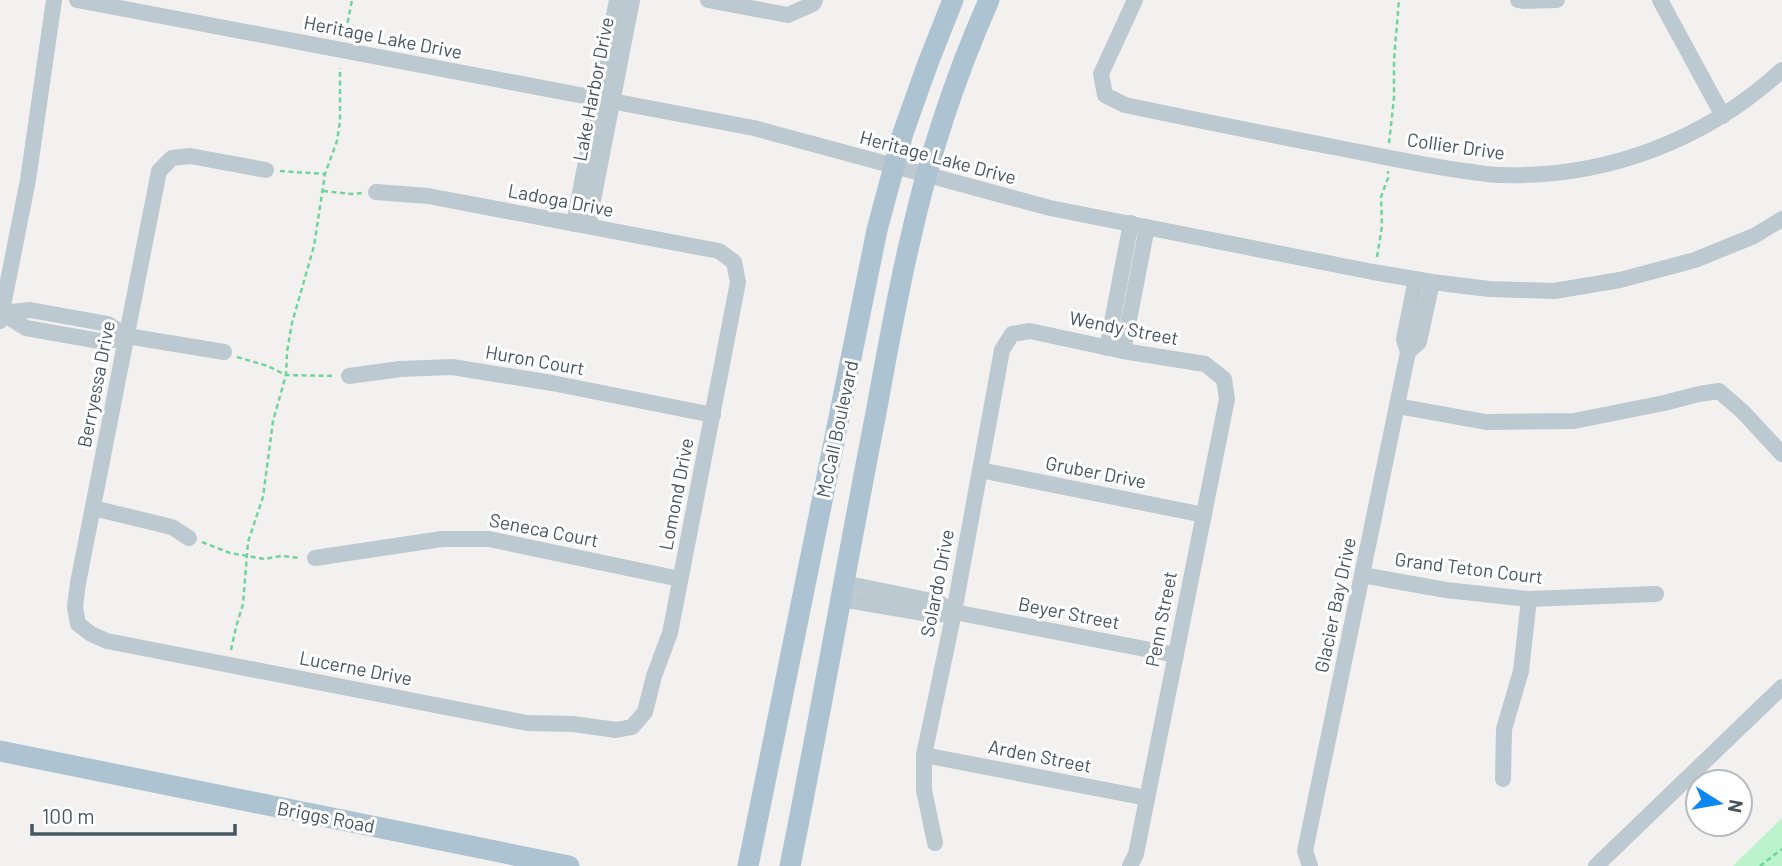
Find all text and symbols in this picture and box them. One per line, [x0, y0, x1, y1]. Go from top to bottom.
street label: Heritage Lake Drive [302, 10, 464, 63]
street label: Lake Harbor Drive [567, 15, 618, 163]
street label: Heritage Lake Drive [857, 125, 1019, 188]
street label: Collier Drive [1406, 127, 1507, 164]
street label: Ladoga Drive [506, 178, 616, 221]
street label: Wendy Street [1068, 306, 1181, 349]
street label: Berryessa Drive [72, 319, 119, 449]
street label: Huron Court [484, 340, 586, 380]
street label: McCall Boulevard [811, 358, 862, 500]
street label: Lomond Drive [653, 436, 698, 552]
street label: Gruber Drive [1044, 450, 1148, 493]
street label: Seneca Court [487, 508, 601, 551]
street label: Solardo Drive [915, 527, 958, 639]
street label: Glacier Bay Drive [1309, 535, 1360, 675]
street label: Grand Teton Court [1394, 547, 1544, 588]
street label: Penn Street [1140, 569, 1181, 669]
street label: Beyer Street [1016, 591, 1122, 634]
street label: Lucerne Drive [298, 645, 414, 690]
street label: Arden Street [986, 734, 1094, 777]
north arrow [1684, 768, 1754, 838]
scale bar [32, 792, 234, 836]
street label: Briggs Road [275, 796, 377, 837]
text: N [1724, 798, 1749, 815]
text: 100 m [42, 803, 95, 828]

